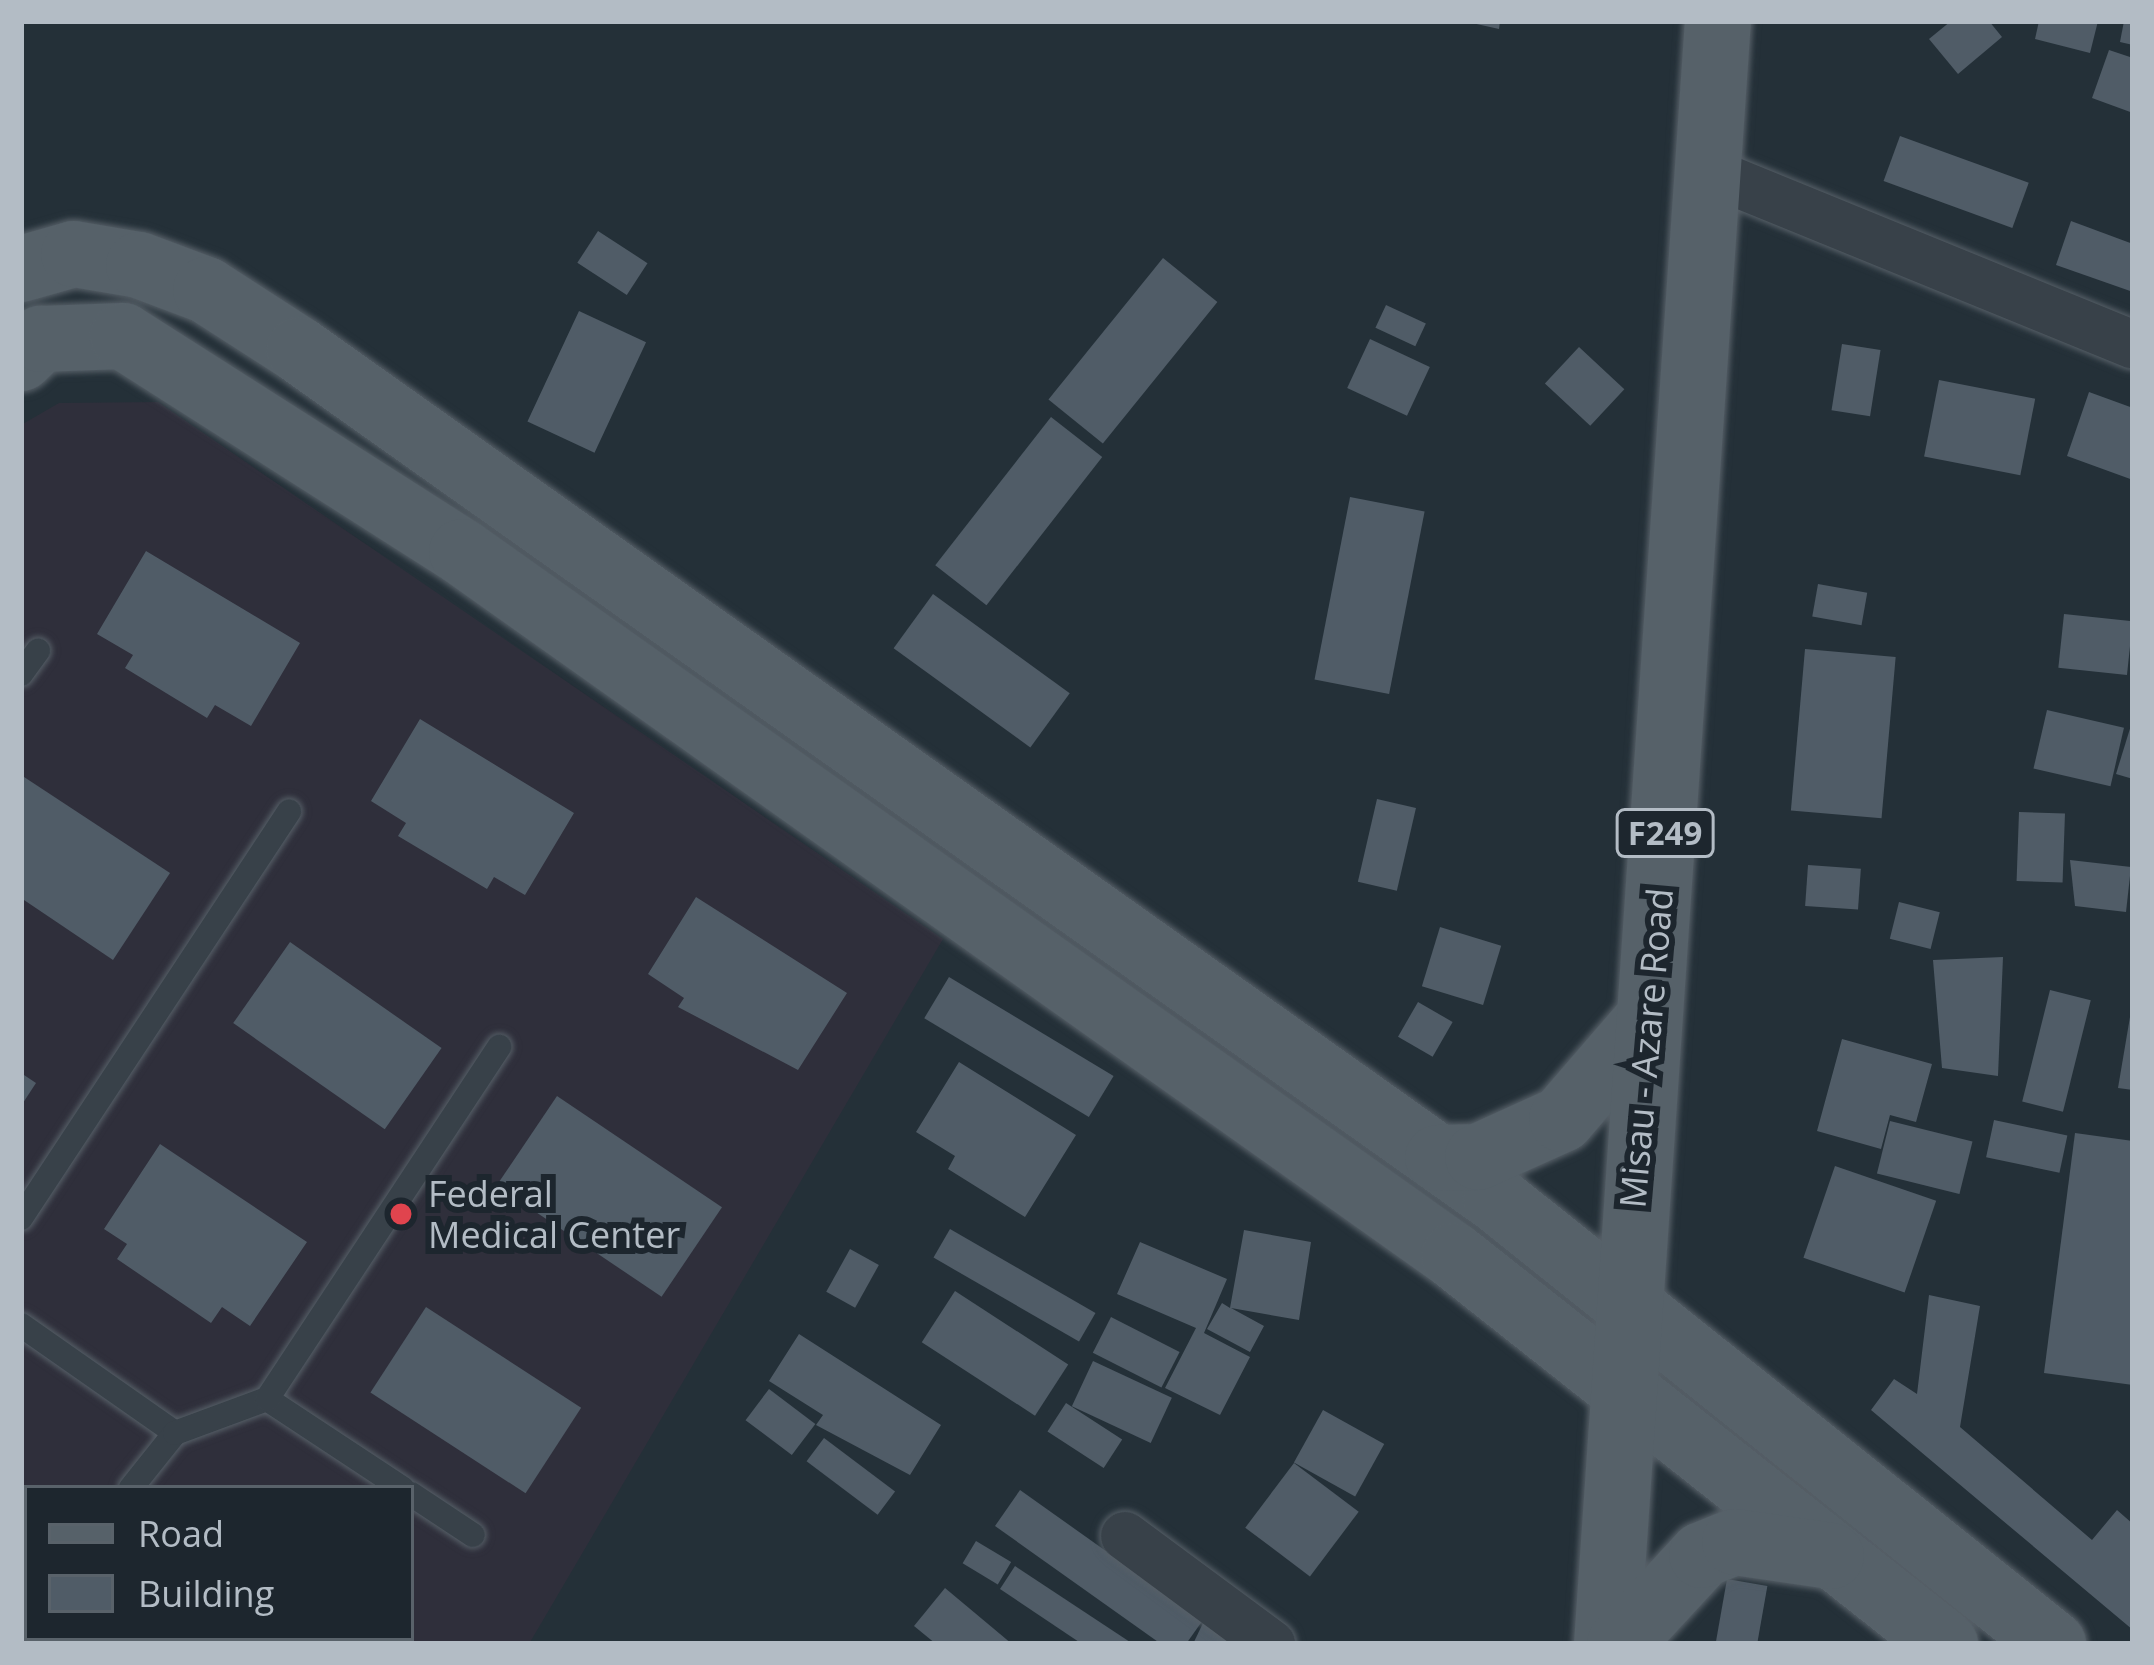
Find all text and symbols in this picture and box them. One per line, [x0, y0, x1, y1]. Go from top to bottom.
road number: F249 [1614, 806, 1716, 860]
street label: Misau - Azare Road [1611, 886, 1681, 1210]
place label: Federal Medical Center [428, 1171, 680, 1256]
marker: Federal Medical Center [385, 1198, 417, 1230]
legend [24, 1485, 414, 1641]
text: Road [138, 1509, 224, 1558]
text: Building [138, 1569, 274, 1618]

